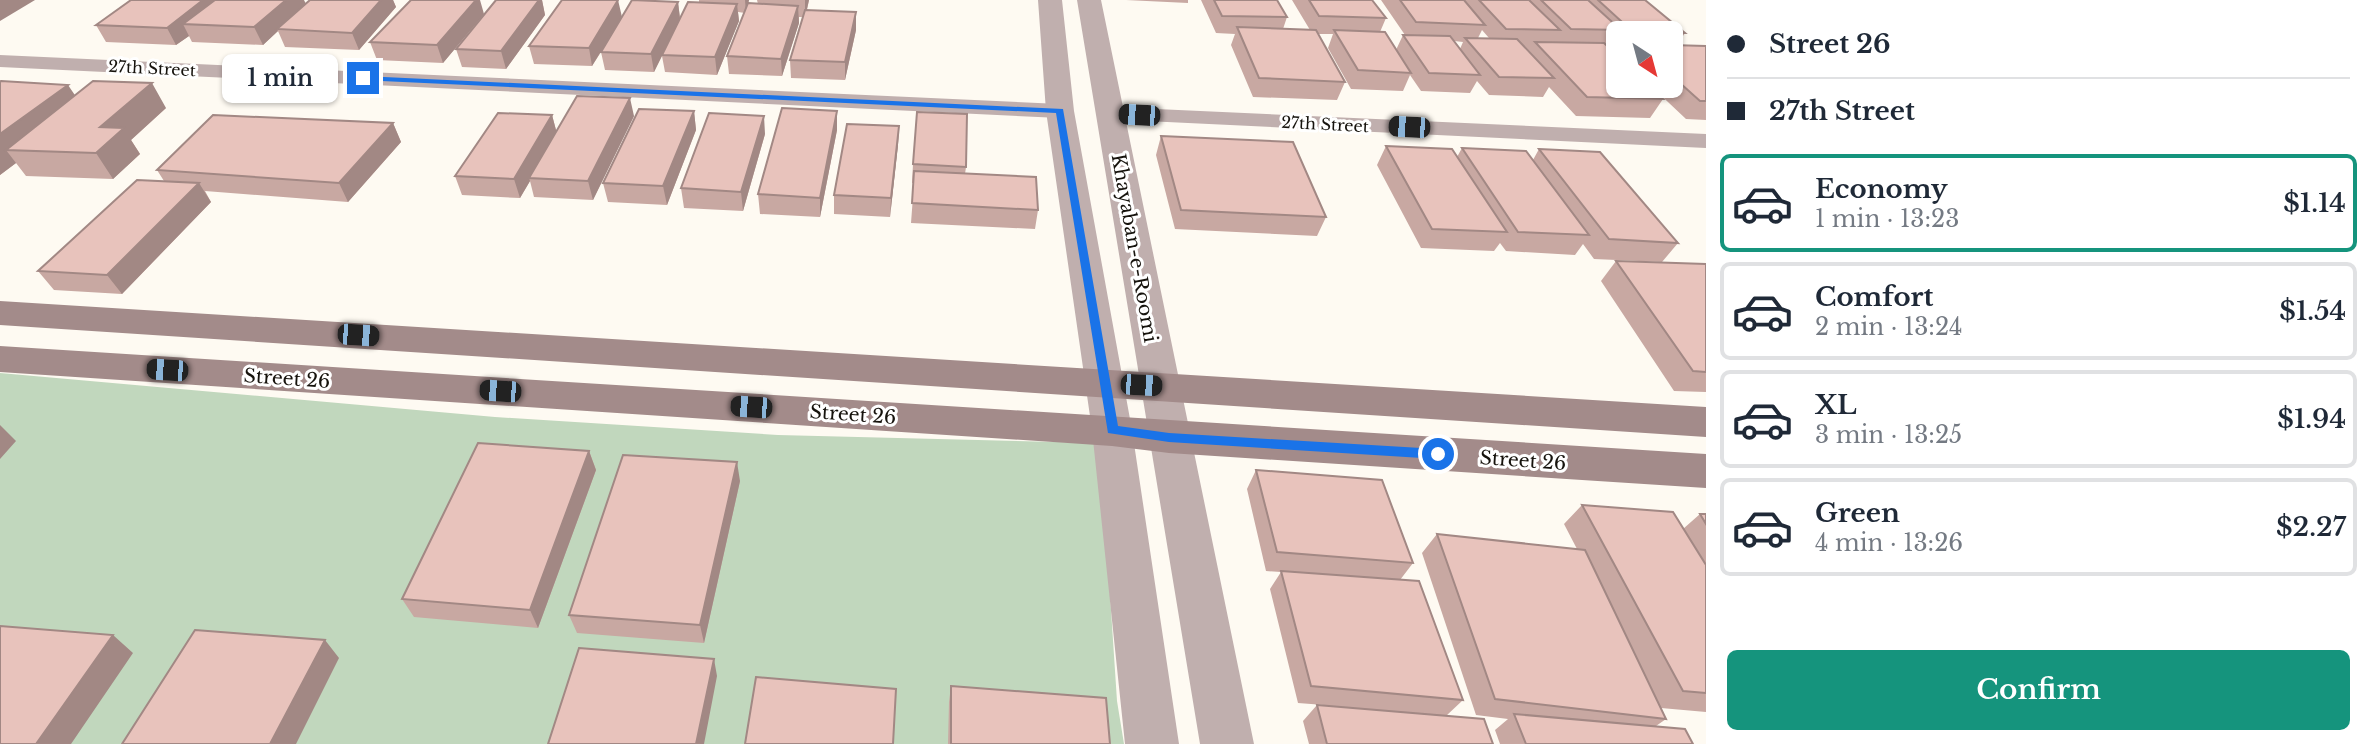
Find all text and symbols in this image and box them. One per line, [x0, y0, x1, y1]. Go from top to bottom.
north arrow [1606, 21, 1684, 98]
map controls [1606, 21, 1683, 98]
text: Street 26 [1769, 28, 1891, 60]
callout: 1 min [223, 54, 338, 102]
street label: 27th Street [108, 56, 196, 80]
route end [347, 62, 379, 94]
text: 1 min [247, 64, 313, 92]
text: 27th Street [1769, 95, 1915, 127]
car [1118, 103, 1161, 127]
street label: 27th Street [1281, 112, 1369, 136]
car [1388, 115, 1431, 139]
street label: Khayaban-e-Roomi [1107, 152, 1163, 345]
icon: car [1731, 172, 1794, 235]
text: Economy [1815, 173, 1948, 205]
text: $1.14 [2283, 187, 2346, 219]
text: 1 min · 13:23 [1815, 205, 1959, 233]
icon: car [1731, 280, 1794, 343]
text: Comfort [1815, 281, 1933, 313]
text: $1.54 [2279, 295, 2346, 327]
text: 2 min · 13:24 [1815, 313, 1963, 341]
car [337, 323, 380, 347]
car [146, 358, 189, 382]
street label: Street 26 [243, 364, 331, 393]
car [1120, 373, 1163, 397]
car [479, 379, 522, 403]
icon: car [1731, 388, 1794, 451]
text: XL [1815, 389, 1857, 421]
car [730, 395, 773, 419]
street label: Street 26 [809, 400, 897, 429]
text: $1.94 [2277, 403, 2346, 435]
text: 3 min · 13:25 [1815, 421, 1962, 449]
route start [1422, 438, 1454, 470]
street label: Street 26 [1479, 446, 1567, 475]
icon: car [1731, 496, 1794, 559]
text: Green [1815, 497, 1900, 529]
text: $2.27 [2276, 511, 2346, 543]
text: 4 min · 13:26 [1815, 529, 1963, 557]
button: Confirm [1727, 650, 2350, 730]

